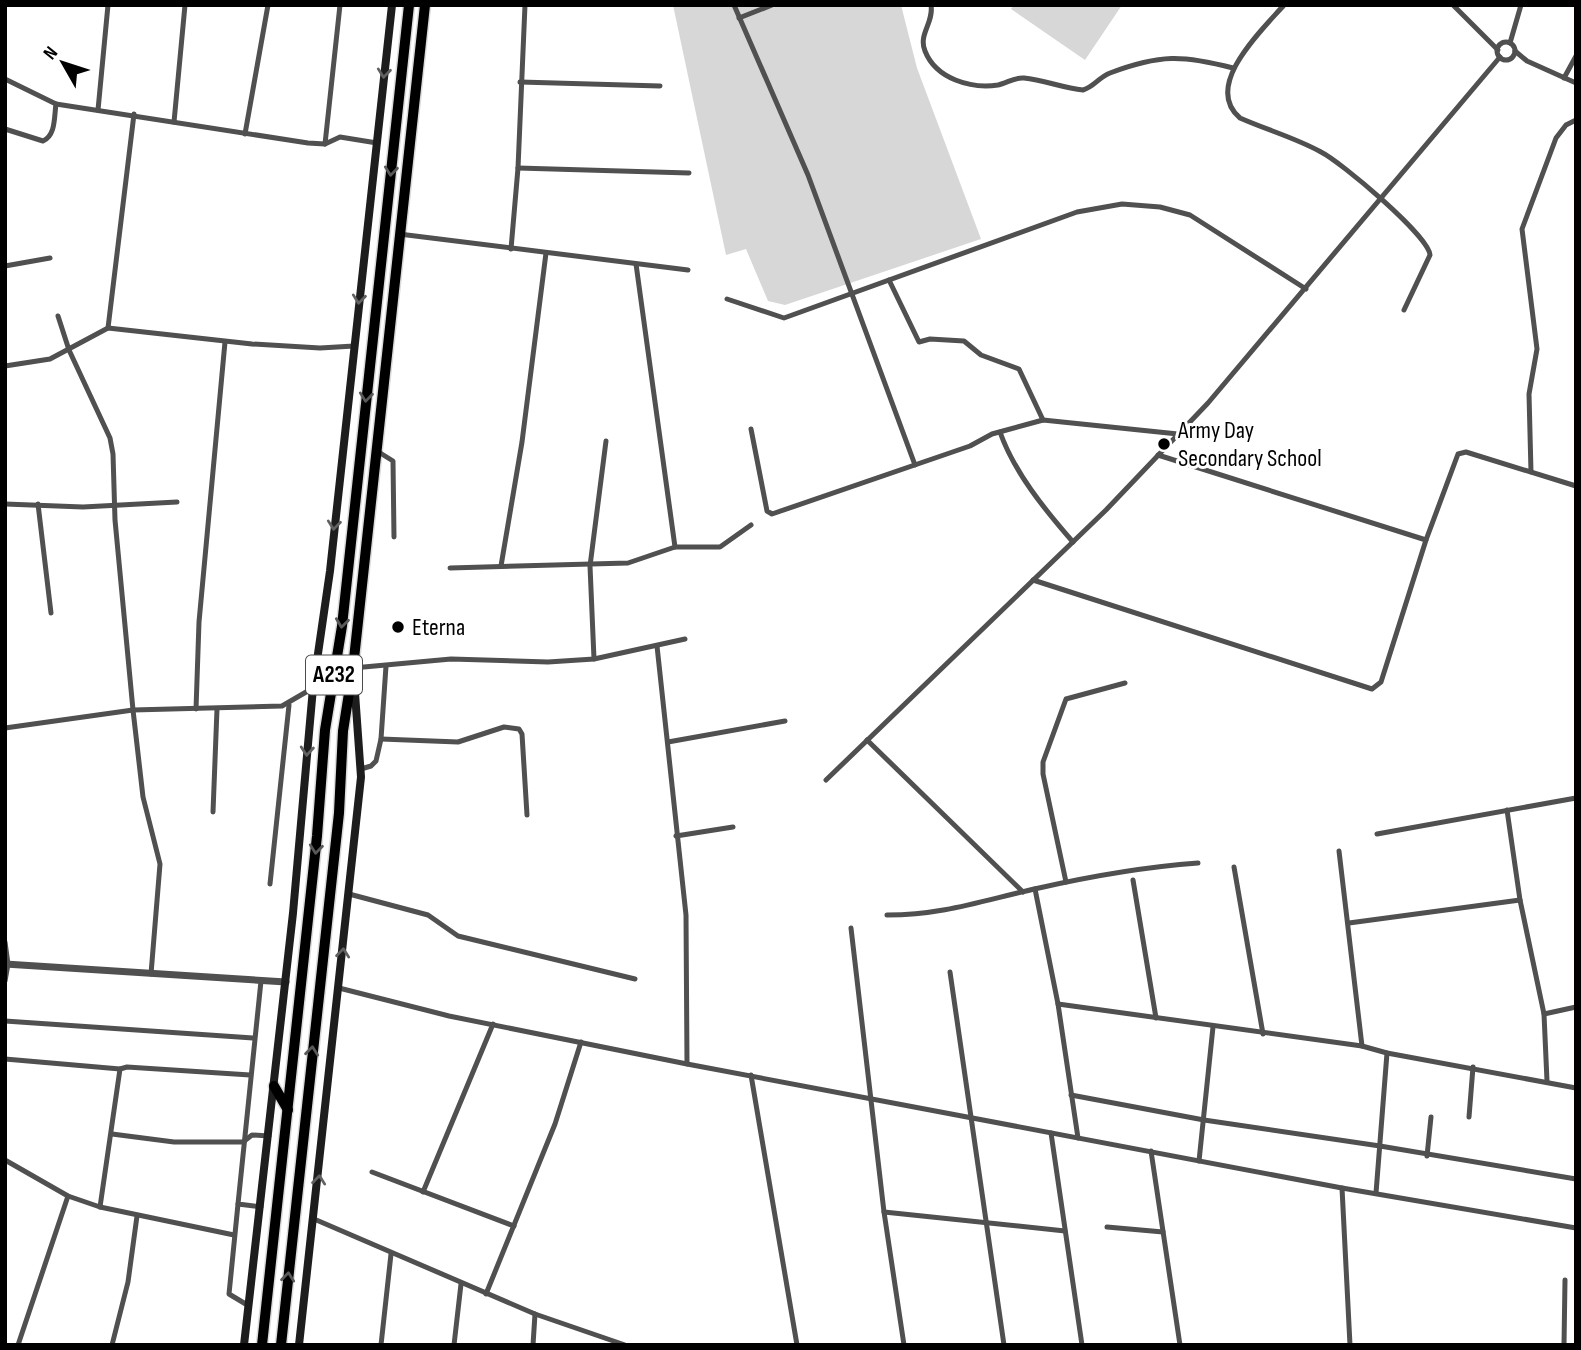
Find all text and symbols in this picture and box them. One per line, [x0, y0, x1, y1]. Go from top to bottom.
north arrow [28, 28, 98, 98]
text: N [39, 42, 63, 64]
one-way arrow [377, 68, 392, 79]
one-way arrow [383, 165, 398, 176]
one-way arrow [352, 293, 367, 305]
one-way arrow [359, 391, 374, 403]
place label: Army Day Secondary School [1177, 416, 1322, 473]
marker: Army Day Secondary School [1156, 436, 1172, 452]
one-way arrow [327, 519, 342, 531]
place label: Eterna [412, 613, 465, 642]
one-way arrow [335, 617, 350, 629]
marker: Eterna [390, 619, 406, 635]
road number: A232 [306, 656, 362, 694]
one-way arrow [300, 745, 315, 757]
one-way arrow [308, 843, 323, 855]
one-way arrow [335, 948, 350, 959]
one-way arrow [304, 1045, 319, 1056]
one-way arrow [311, 1174, 326, 1185]
one-way arrow [281, 1271, 296, 1283]

